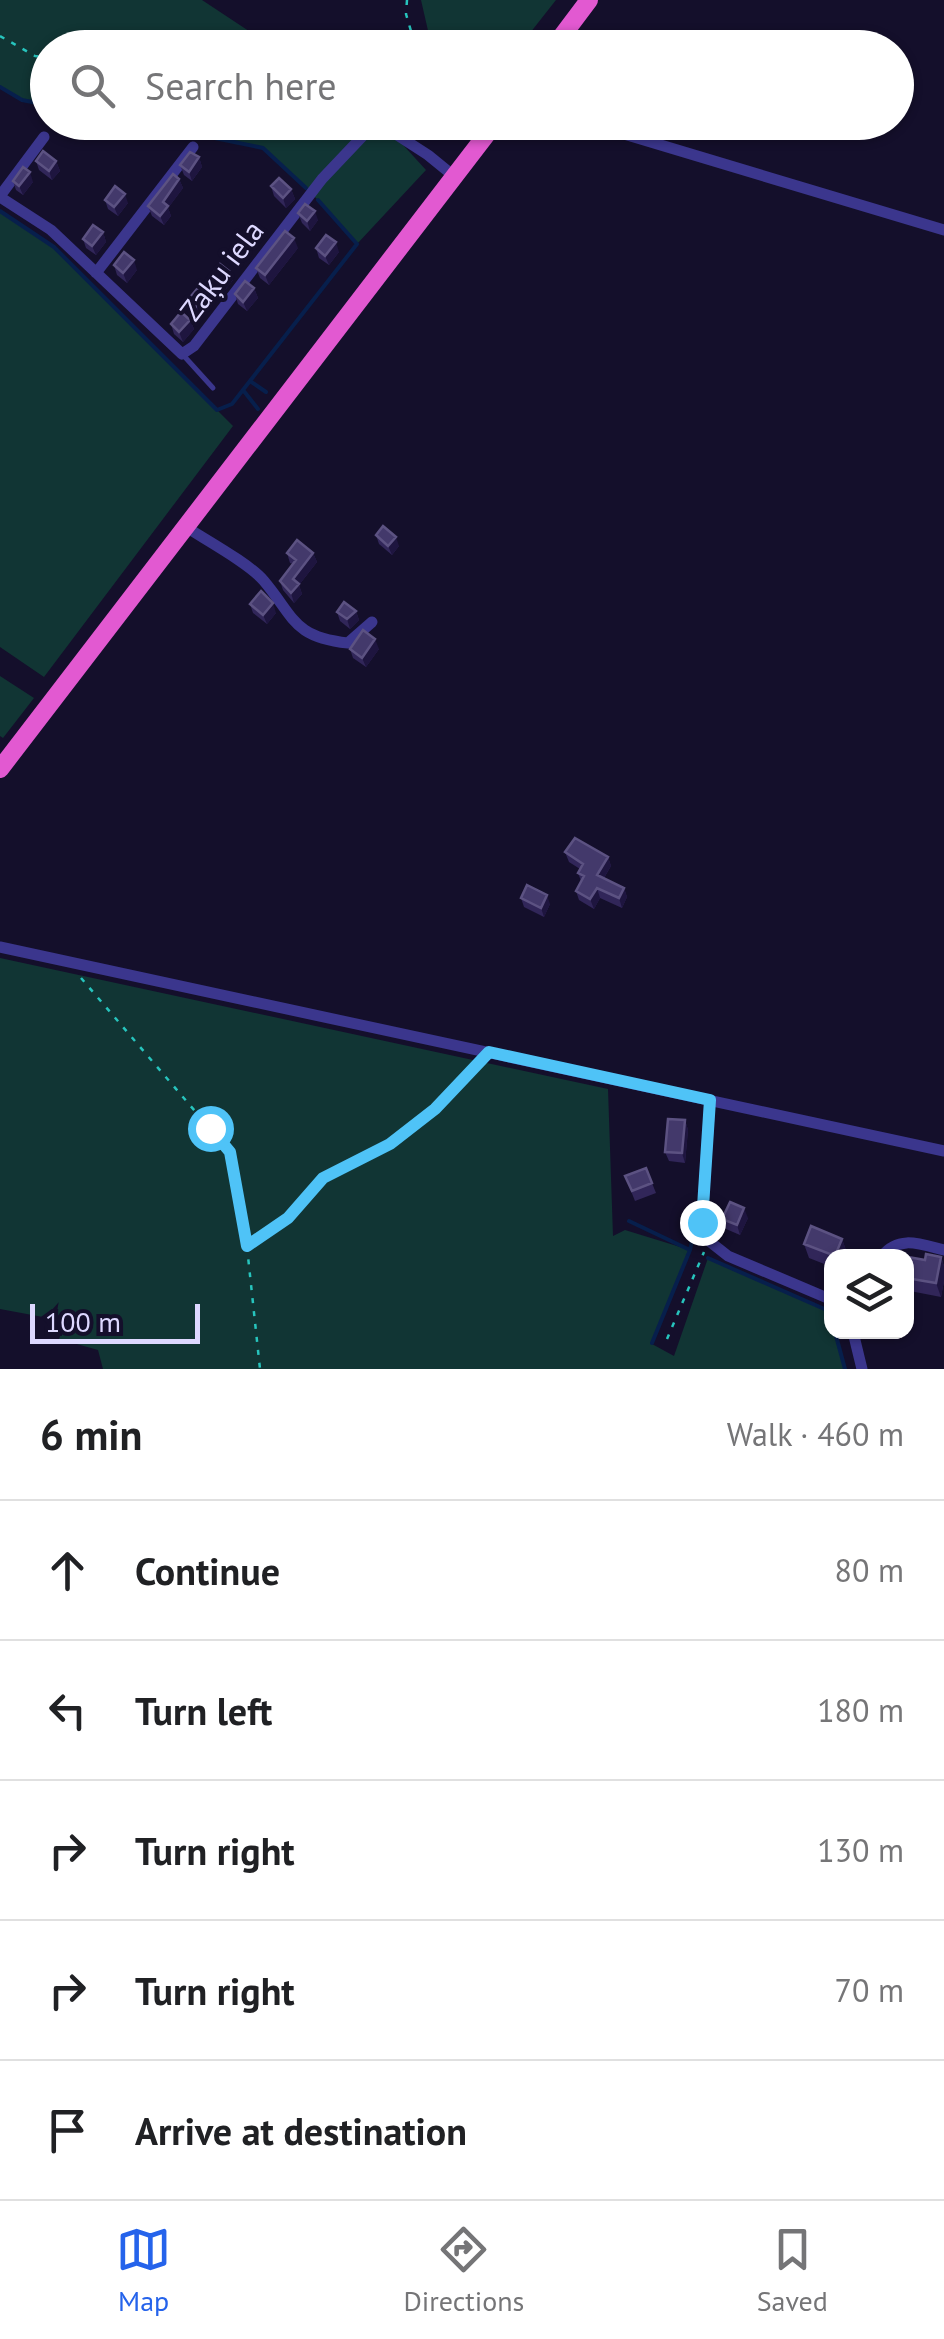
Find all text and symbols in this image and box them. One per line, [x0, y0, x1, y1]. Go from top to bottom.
search box [30, 30, 914, 140]
icon: search [65, 58, 120, 113]
text: Search here [145, 61, 337, 110]
street label: Zaķu iela [171, 212, 271, 328]
route start [188, 1106, 234, 1152]
route end [680, 1200, 726, 1246]
map controls [824, 1249, 914, 1339]
button: layers [824, 1249, 914, 1339]
scale bar [30, 1299, 200, 1344]
text: 100 m [45, 1303, 121, 1340]
text: 6 min [40, 1407, 142, 1462]
text: Walk · 460 m [727, 1413, 904, 1455]
icon: ahead [40, 1543, 95, 1598]
text: Continue [135, 1546, 280, 1595]
text: 80 m [835, 1549, 904, 1591]
icon: left [40, 1683, 95, 1738]
text: Turn left [135, 1686, 272, 1735]
text: 180 m [817, 1689, 904, 1731]
icon: right [40, 1823, 95, 1878]
text: Turn right [135, 1826, 295, 1875]
text: 130 m [817, 1829, 904, 1871]
icon: right [40, 1963, 95, 2018]
text: Turn right [135, 1966, 295, 2015]
text: 70 m [835, 1969, 904, 2011]
icon: arrive [40, 2103, 95, 2158]
text: Arrive at destination [135, 2106, 467, 2155]
tab: Map [116, 2222, 171, 2319]
tab: Directions [403, 2222, 524, 2319]
tab: Saved [757, 2222, 828, 2319]

